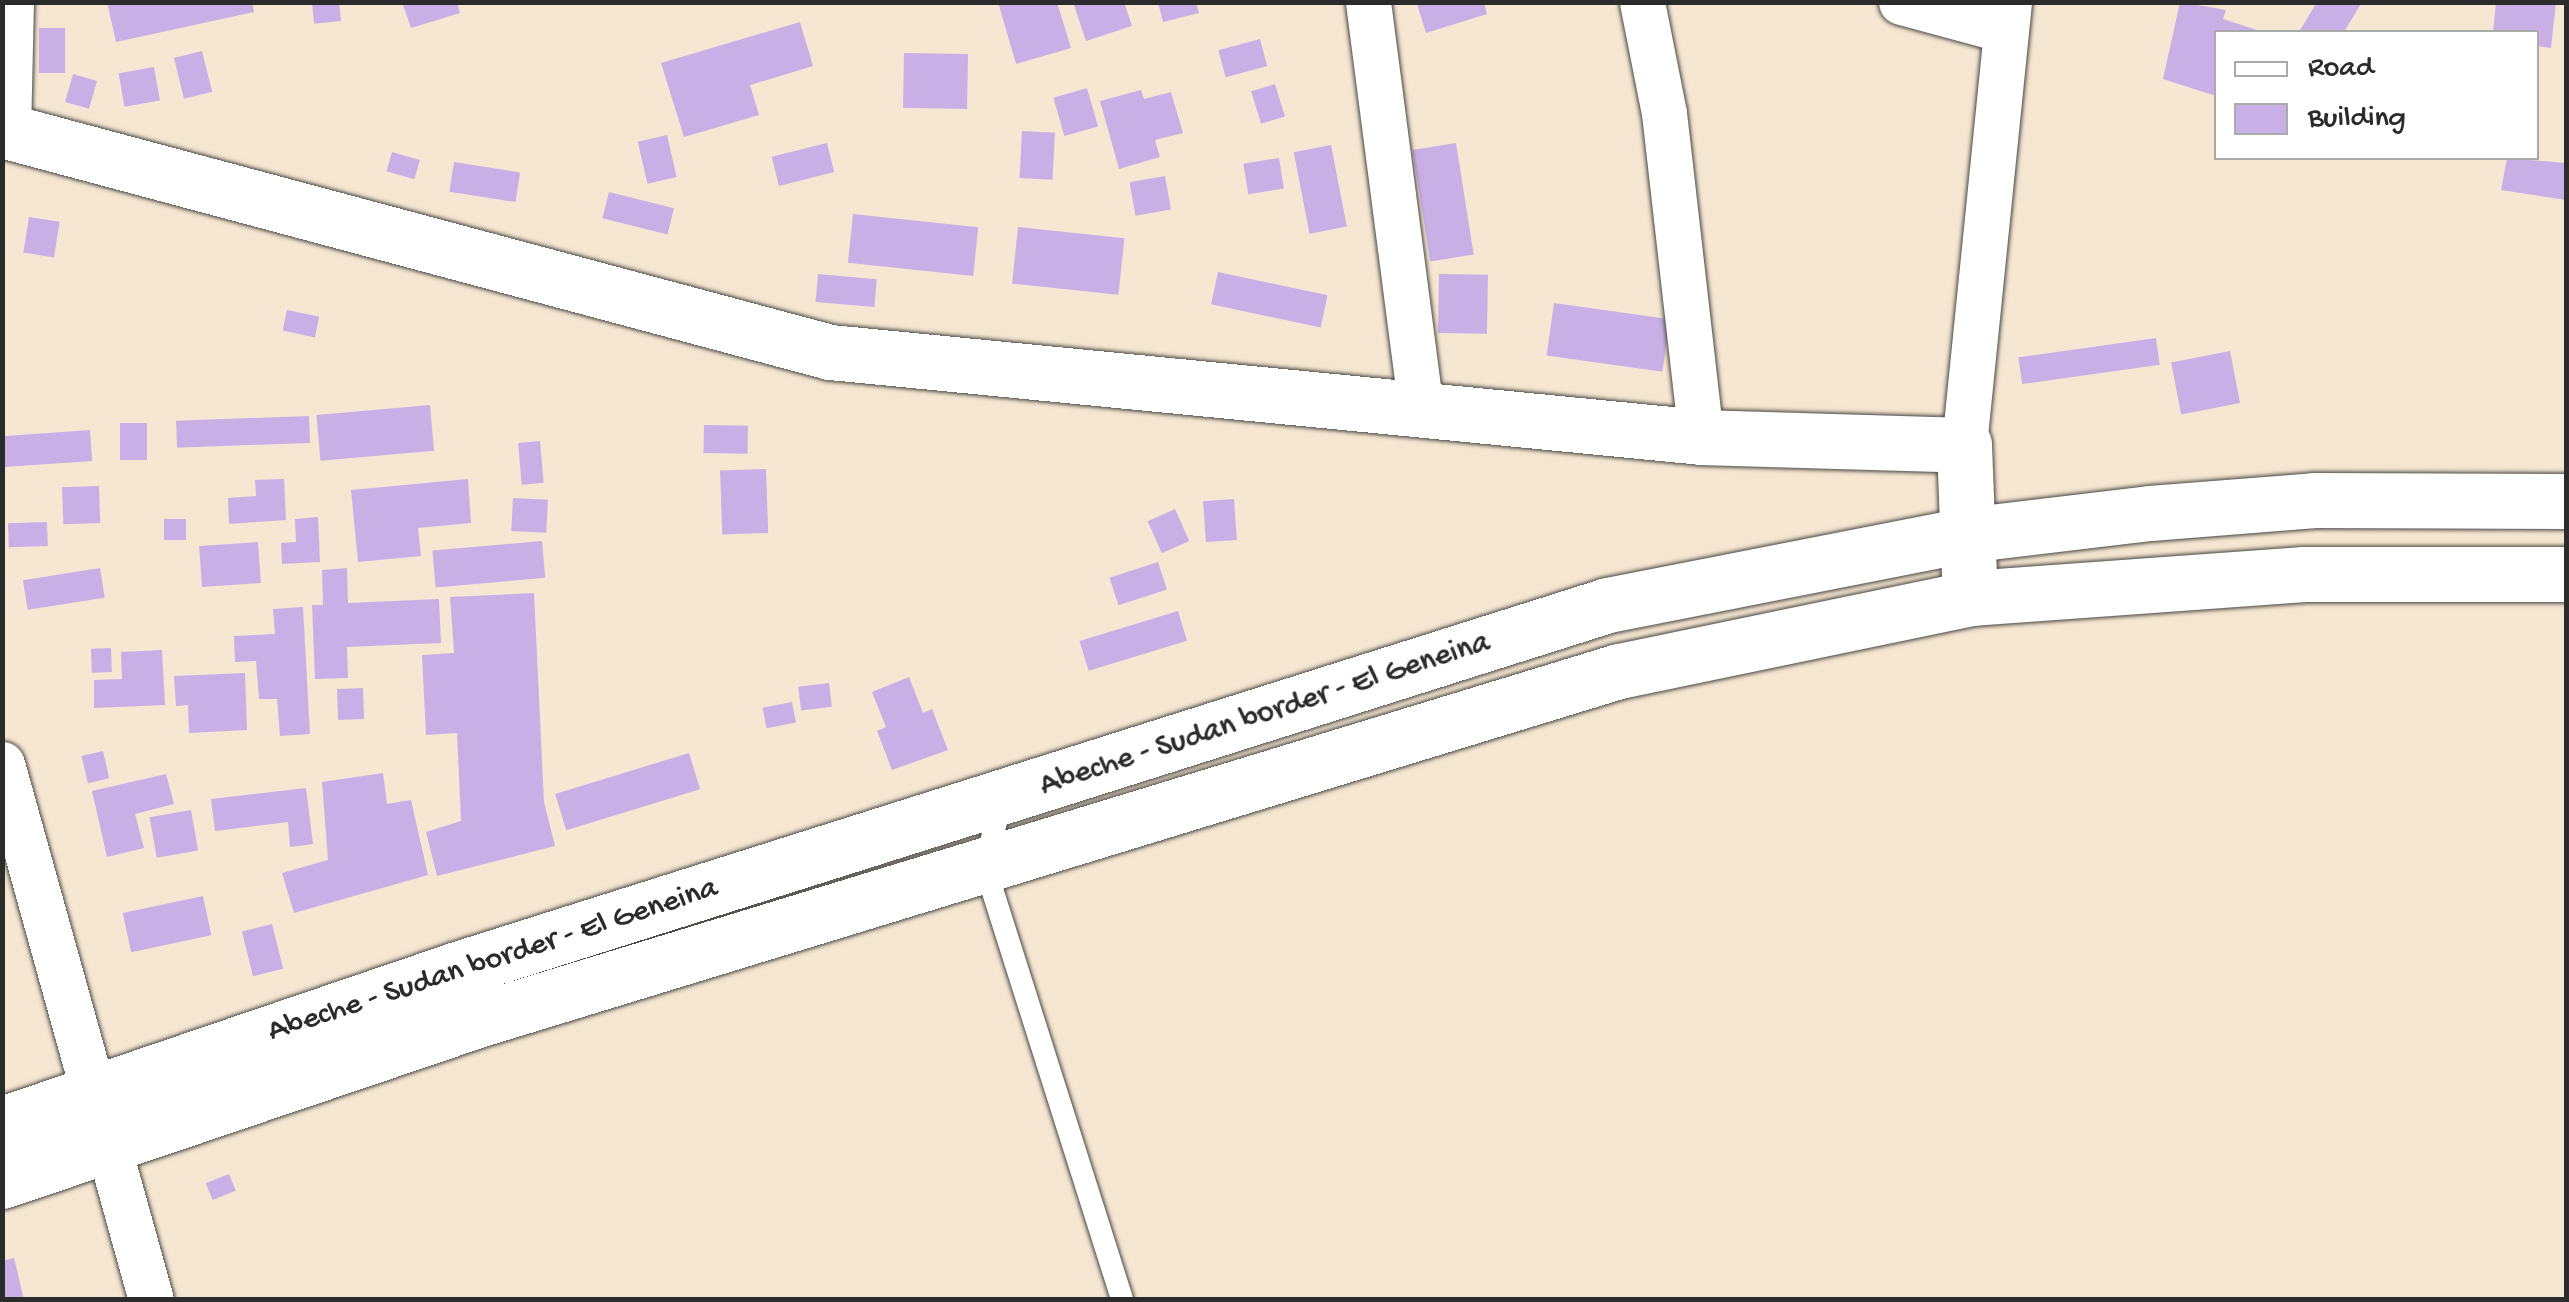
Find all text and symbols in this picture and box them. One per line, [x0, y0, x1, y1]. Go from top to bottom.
legend [2214, 30, 2539, 160]
text: Road [2308, 52, 2374, 87]
text: Building [2308, 102, 2406, 137]
street label: Abeche - Sudan border - El Geneina [1035, 624, 1495, 806]
street label: Abeche - Sudan border - El Geneina [263, 870, 723, 1052]

